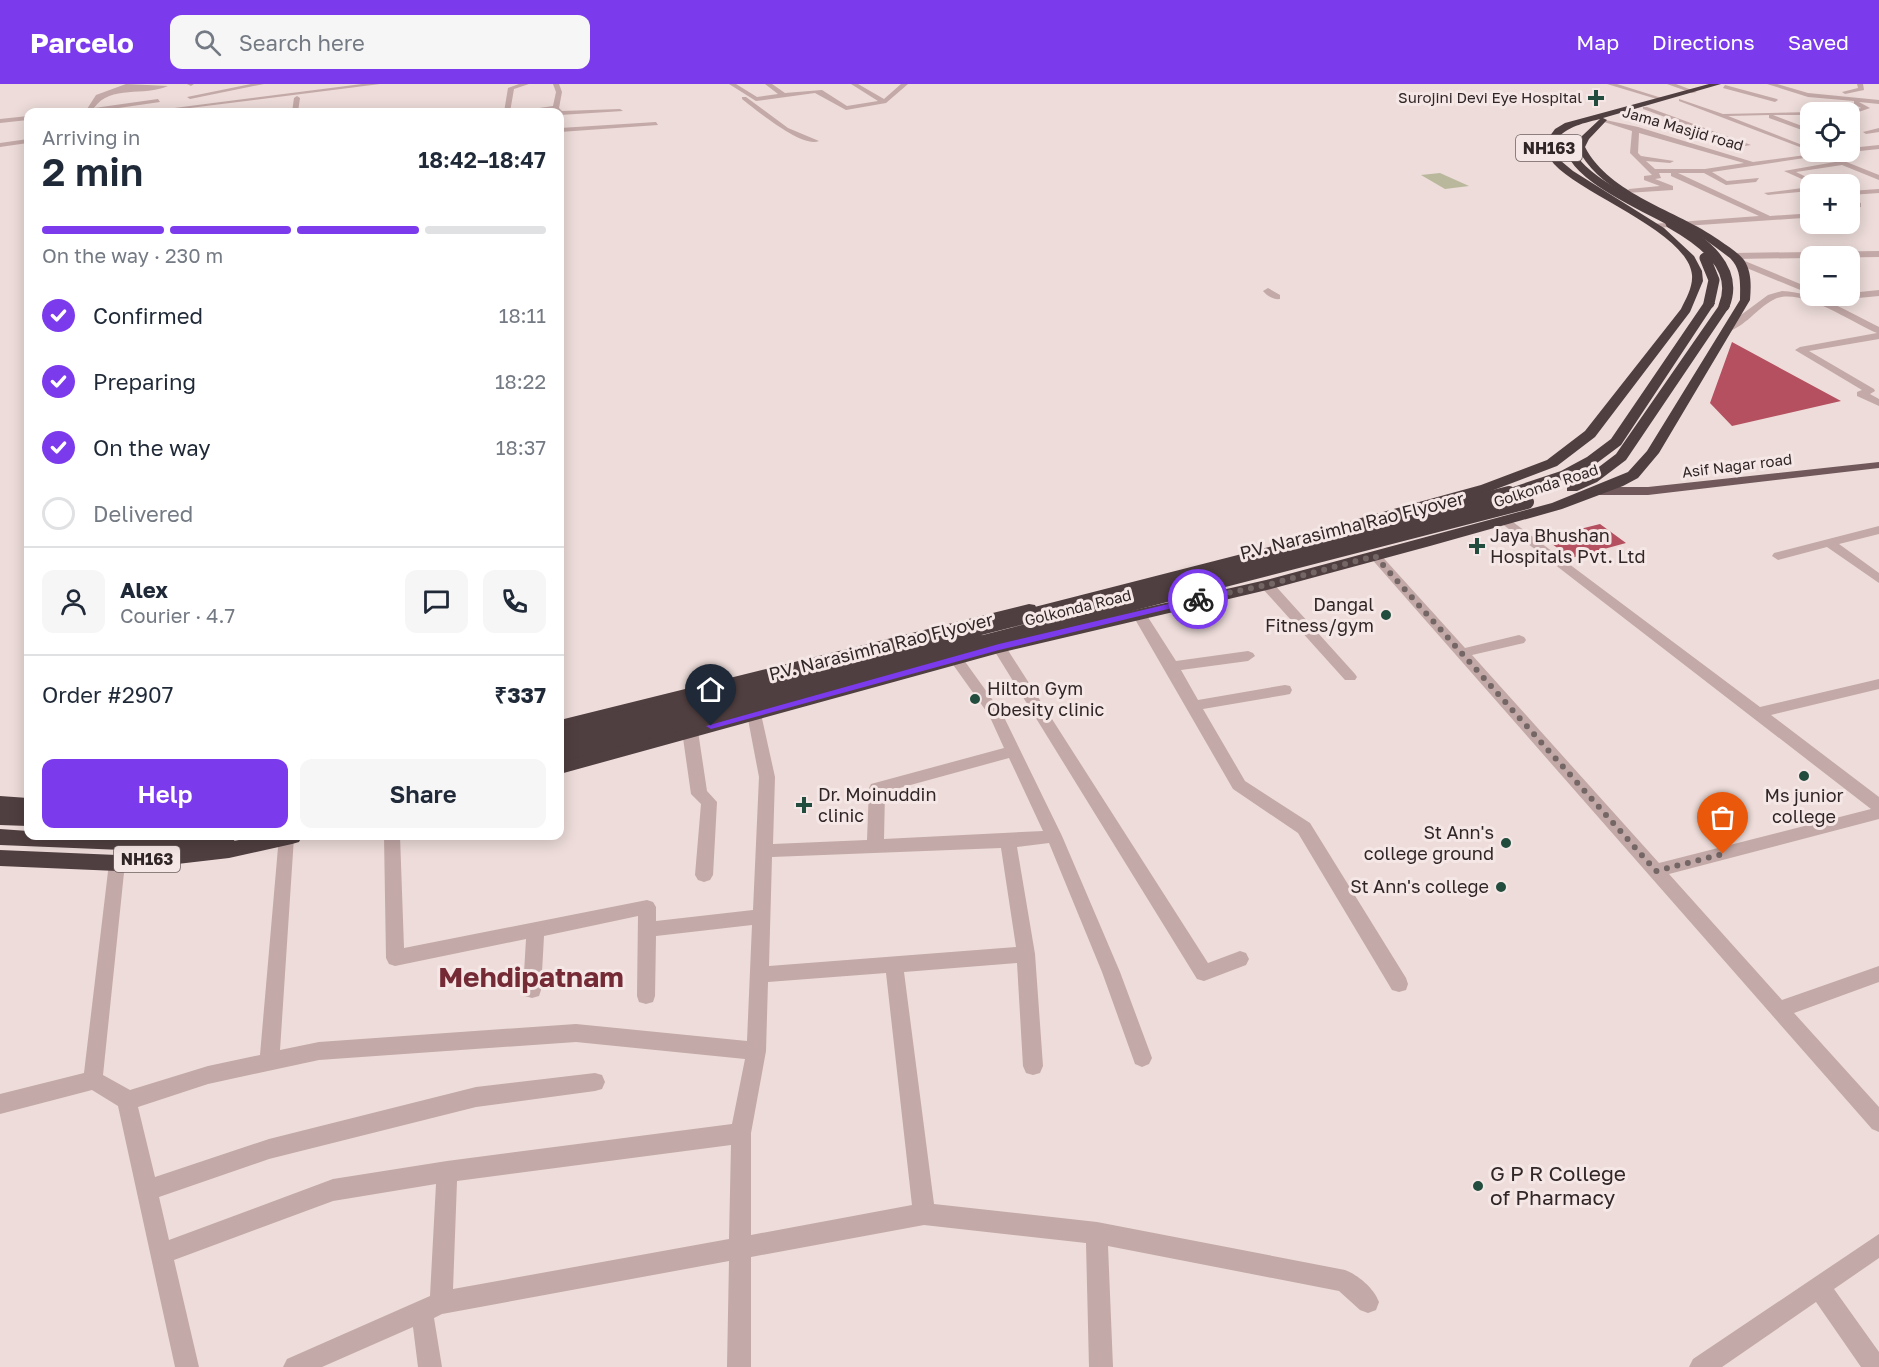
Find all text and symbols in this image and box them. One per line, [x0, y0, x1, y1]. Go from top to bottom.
search box [170, 15, 590, 69]
text: Parcelo [30, 26, 134, 59]
icon: search [191, 26, 224, 59]
text: Search here [239, 29, 365, 56]
text: Map [1576, 29, 1619, 55]
text: Directions [1652, 29, 1755, 55]
text: Saved [1788, 29, 1849, 55]
place label: Surojini Devi Eye Hospital [1398, 88, 1582, 106]
marker: Surojini Devi Eye Hospital [1587, 89, 1605, 107]
street label: Jama Masjid road [1621, 102, 1746, 154]
map controls [1800, 102, 1860, 306]
button: locate [1800, 102, 1860, 162]
text: Arriving in [42, 125, 140, 149]
road number: NH163 [1516, 135, 1582, 161]
text: 18:42–18:47 [418, 146, 546, 173]
text: 2 min [42, 148, 143, 195]
button: + [1800, 174, 1860, 234]
text: On the way · 230 m [42, 243, 223, 267]
button: − [1800, 246, 1860, 306]
icon: check [42, 299, 75, 332]
text: Confirmed [93, 302, 203, 329]
text: 18:11 [499, 303, 546, 327]
icon: check [42, 365, 75, 398]
text: Preparing [93, 368, 196, 395]
text: 18:22 [495, 369, 546, 393]
icon: check [42, 431, 75, 464]
text: On the way [93, 434, 211, 461]
text: 18:37 [496, 435, 546, 459]
street label: Asif Nagar road [1681, 449, 1793, 481]
street label: Golkonda Road [1491, 460, 1600, 510]
street label: P.V. Narasimha Rao Flyover [1237, 486, 1466, 564]
text: Delivered [93, 500, 193, 527]
place label: Jaya Bhushan Hospitals Pvt. Ltd [1490, 524, 1645, 567]
marker: Jaya Bhushan Hospitals Pvt. Ltd [1468, 537, 1486, 555]
courier [1168, 569, 1228, 629]
button: person [42, 570, 105, 633]
button: chat [405, 570, 468, 633]
button: phone [483, 570, 546, 633]
text: Alex [120, 576, 168, 603]
icon: bike [1182, 583, 1215, 616]
street label: Golkonda Road [1023, 585, 1133, 629]
place label: Dangal Fitness/gym [1265, 593, 1374, 636]
text: Courier · 4.7 [120, 603, 235, 627]
street label: P.V. Narasimha Rao Flyover [766, 607, 995, 685]
marker: Dangal Fitness/gym [1379, 608, 1393, 622]
pin [685, 664, 736, 726]
icon: home [694, 673, 727, 706]
place label: Hilton Gym Obesity clinic [987, 677, 1105, 720]
text: Order #2907 [42, 681, 173, 708]
text: ₹337 [495, 681, 546, 708]
marker: Hilton Gym Obesity clinic [968, 692, 982, 706]
button: Help [42, 759, 288, 828]
button: Share [300, 759, 546, 828]
marker: Ms junior college [1797, 769, 1811, 783]
place label: Dr. Moinuddin clinic [818, 783, 936, 826]
place label: Ms junior college [1765, 784, 1843, 827]
pin [1697, 792, 1748, 854]
marker: Dr. Moinuddin clinic [795, 796, 813, 814]
icon: bag [1706, 801, 1739, 834]
place label: St Ann's college ground [1364, 821, 1494, 864]
marker: St Ann's college ground [1499, 836, 1513, 850]
road number: NH163 [114, 846, 180, 872]
place label: St Ann's college [1350, 875, 1489, 897]
marker: St Ann's college [1494, 880, 1508, 894]
district label: Mehdipatnam [438, 960, 624, 993]
place label: G P R College of Pharmacy [1490, 1160, 1626, 1210]
marker: G P R College of Pharmacy [1471, 1179, 1485, 1193]

